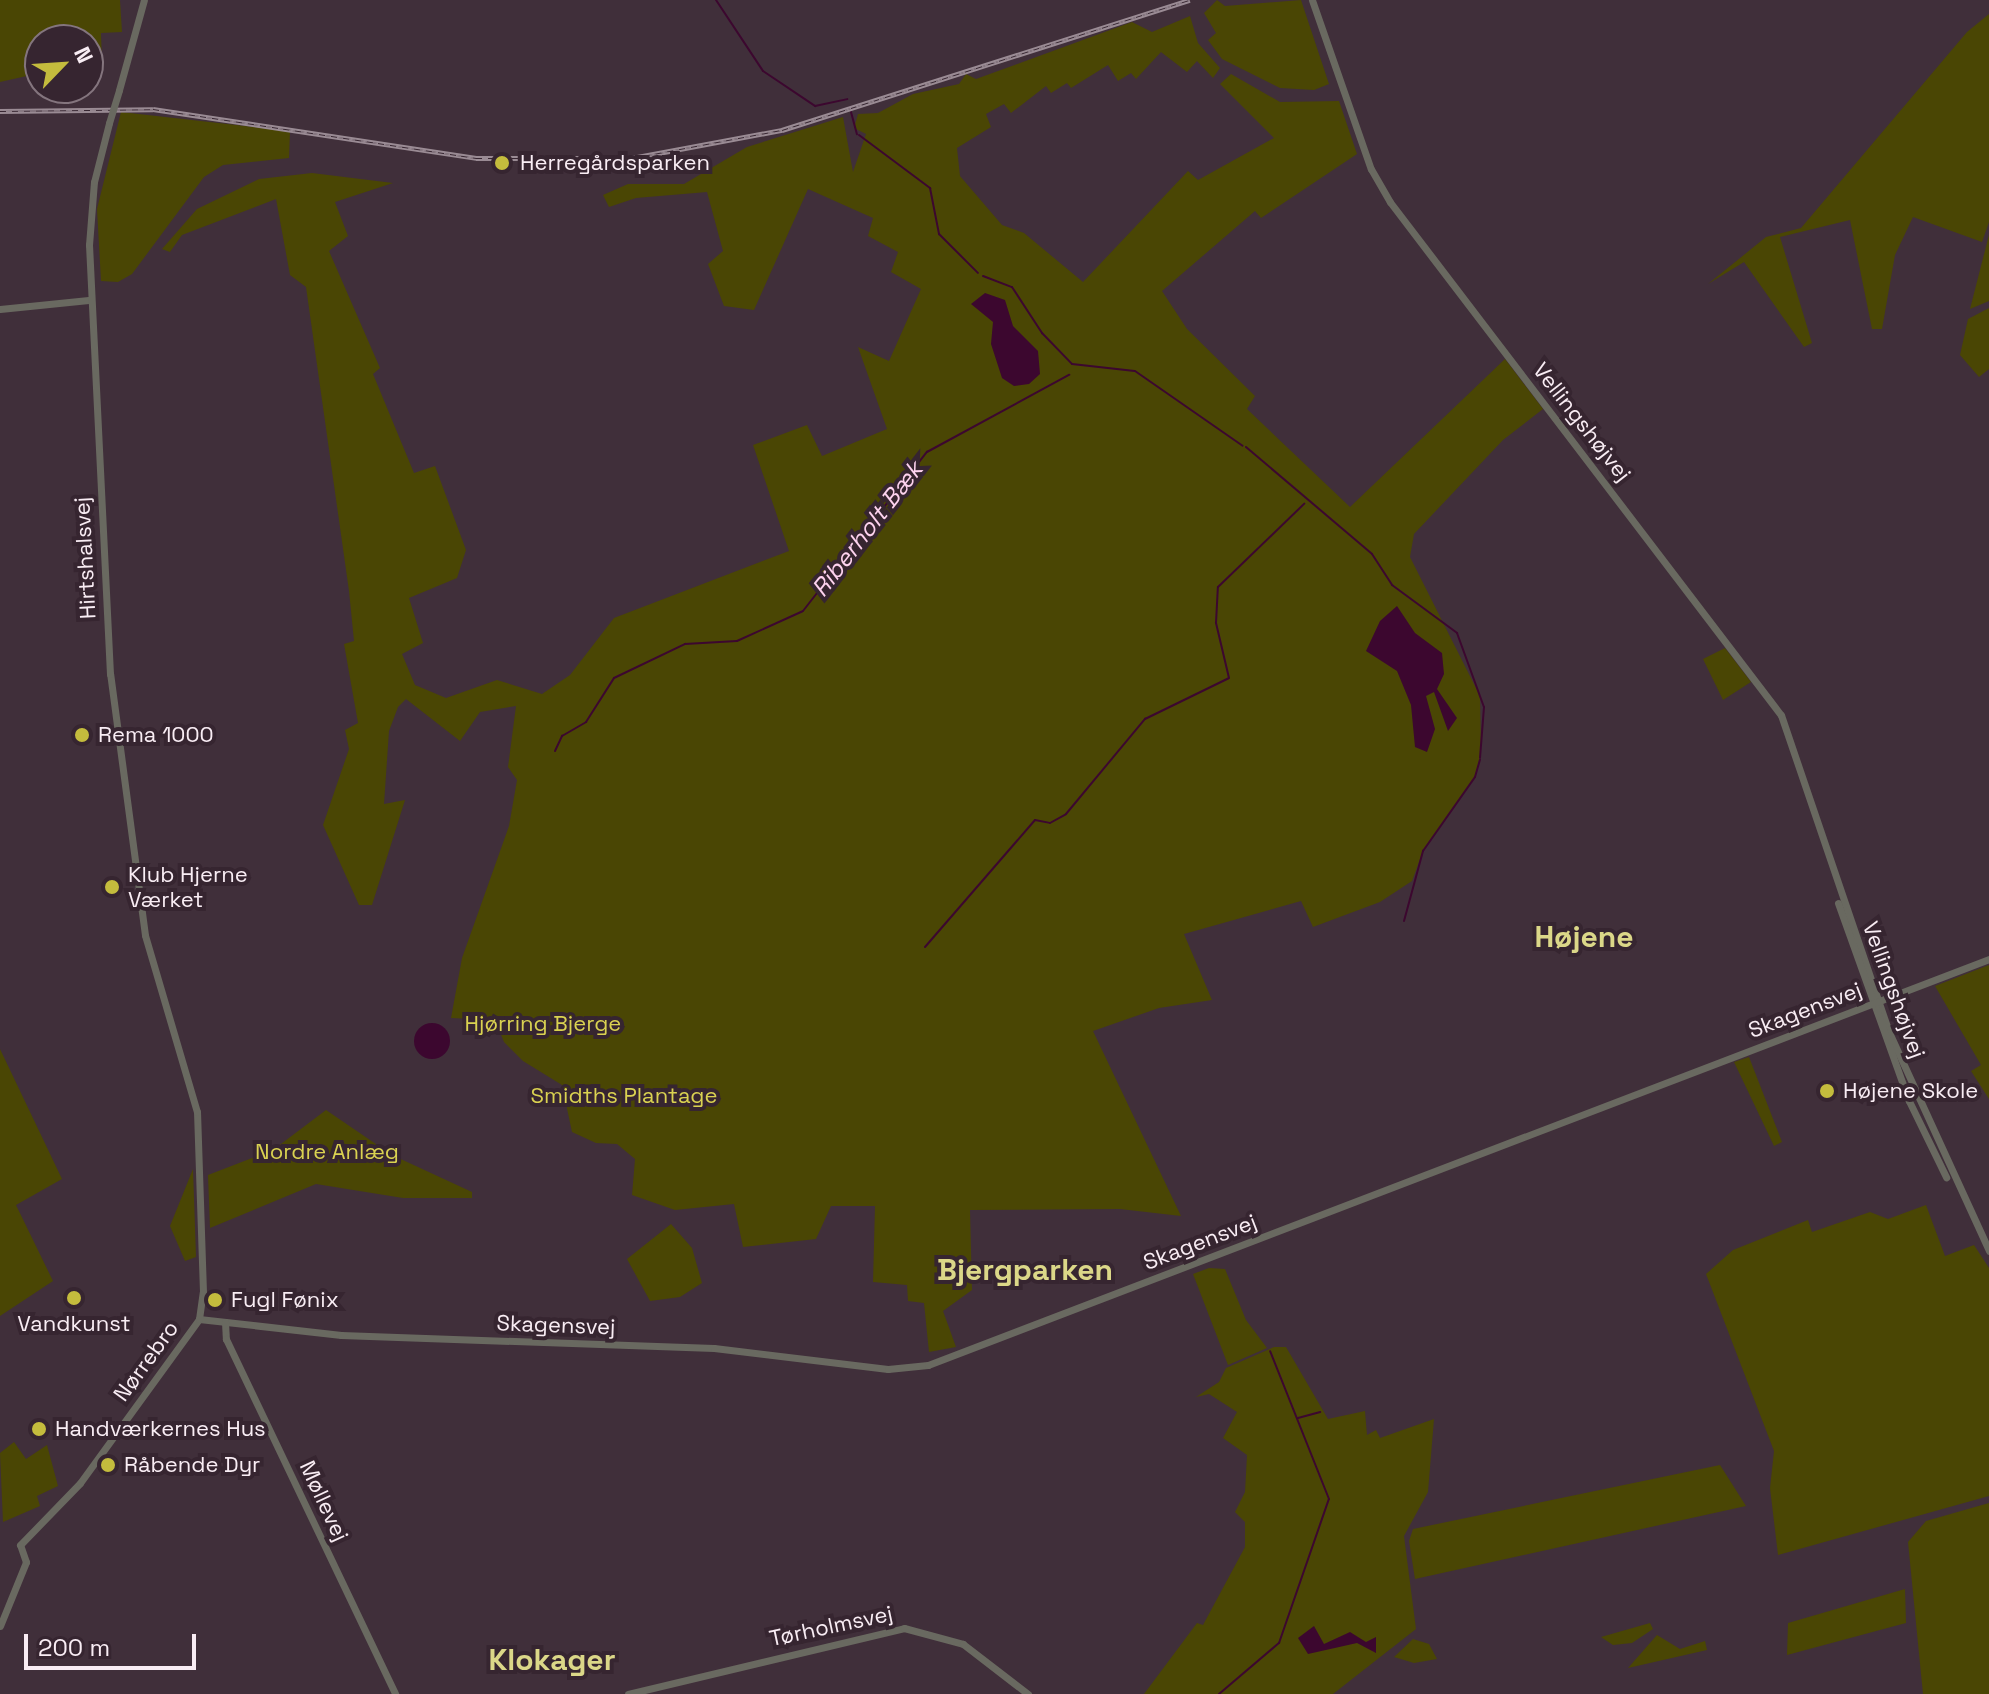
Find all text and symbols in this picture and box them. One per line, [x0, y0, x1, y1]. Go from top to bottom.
north arrow [24, 24, 104, 104]
text: N [68, 42, 100, 67]
place label: Herregårdsparken [520, 150, 710, 176]
marker: Herregårdsparken [491, 152, 513, 174]
street label: Vellingshøjvej [1527, 357, 1637, 487]
water label: Riberholt Bæk [805, 456, 929, 602]
street label: Hirtshalsvej [69, 496, 101, 620]
place label: Rema 1000 [98, 722, 214, 748]
marker: Rema 1000 [73, 726, 91, 744]
place label: Klub Hjerne Værket [128, 861, 248, 912]
marker: Klub Hjerne Værket [103, 878, 121, 896]
street label: Vellingshøjvej [1857, 918, 1931, 1062]
district label: Højene [1534, 919, 1634, 955]
street label: Skagensvej [1745, 976, 1865, 1044]
park label: Hjørring Bjerge [465, 1011, 621, 1037]
place label: Højene Skole [1843, 1078, 1978, 1104]
marker: Højene Skole [1818, 1082, 1836, 1100]
park label: Smidths Plantage [531, 1083, 717, 1109]
park label: Nordre Anlæg [255, 1139, 399, 1165]
street label: Skagensvej [1140, 1208, 1260, 1276]
district label: Bjergparken [937, 1252, 1113, 1288]
place label: Fugl Fønix [231, 1287, 339, 1313]
marker: Vandkunst [65, 1289, 83, 1307]
marker: Fugl Fønix [206, 1291, 224, 1309]
street label: Skagensvej [496, 1310, 616, 1340]
place label: Vandkunst [17, 1311, 131, 1337]
street label: Nørrebro [108, 1316, 184, 1406]
place label: Handværkernes Hus [55, 1416, 266, 1442]
marker: Handværkernes Hus [30, 1420, 48, 1438]
place label: Råbende Dyr [124, 1452, 260, 1478]
marker: Råbende Dyr [99, 1456, 117, 1474]
street label: Møllevej [294, 1457, 354, 1545]
street label: Tørholmsvej [767, 1600, 895, 1652]
scale bar [28, 1618, 200, 1668]
text: 200 m [38, 1632, 110, 1663]
district label: Klokager [488, 1642, 616, 1678]

